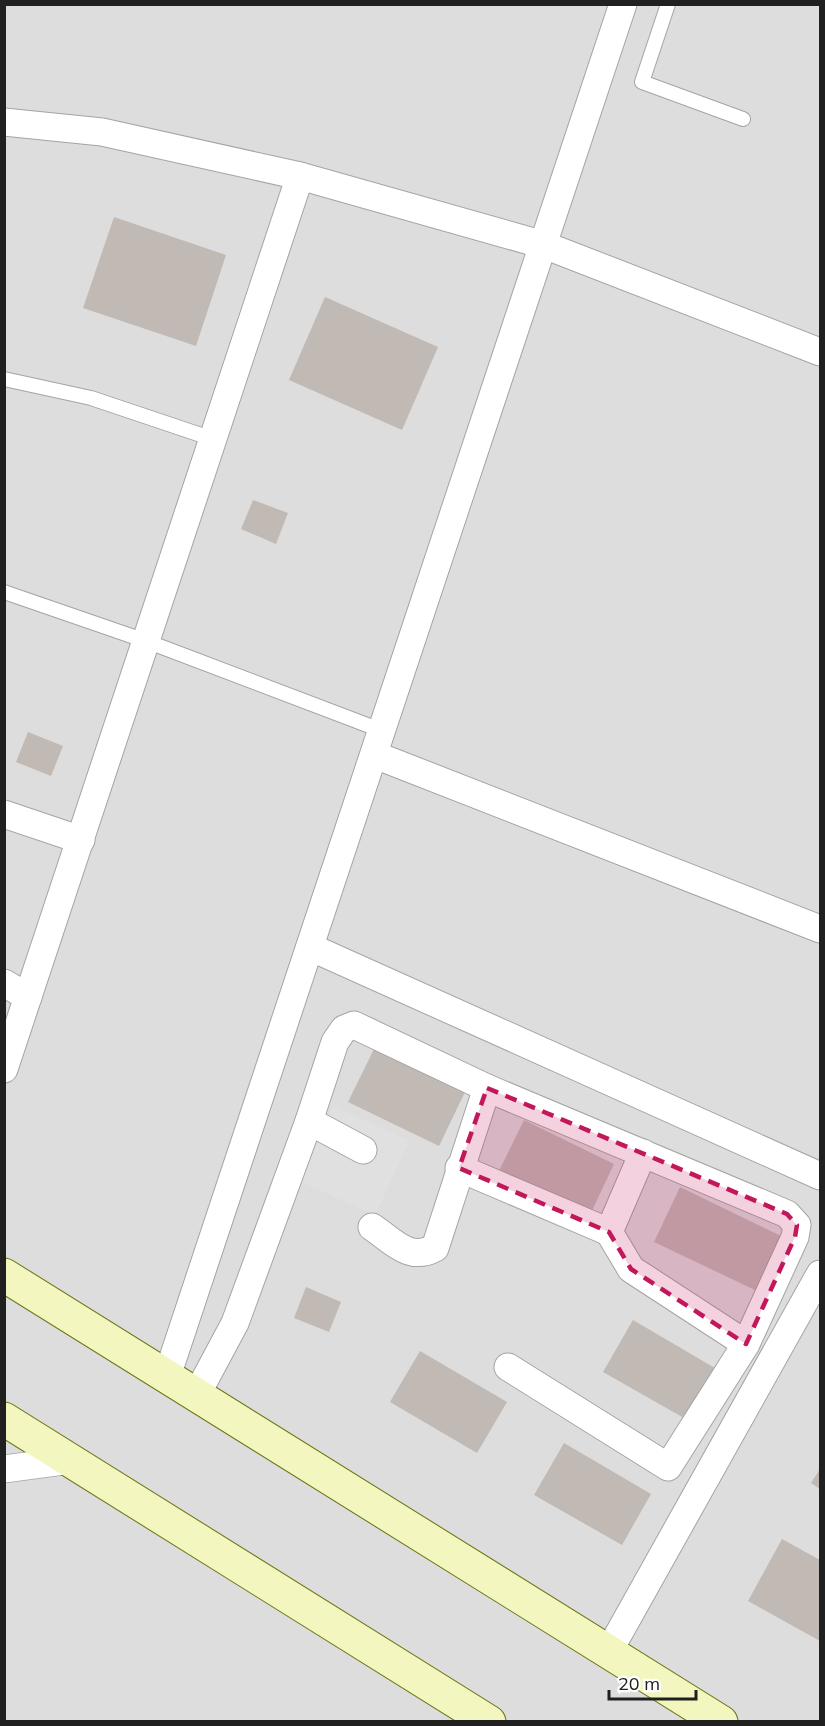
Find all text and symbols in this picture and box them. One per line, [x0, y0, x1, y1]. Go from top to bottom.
scale bar [609, 1663, 696, 1701]
text: 20 m [618, 1672, 660, 1695]

